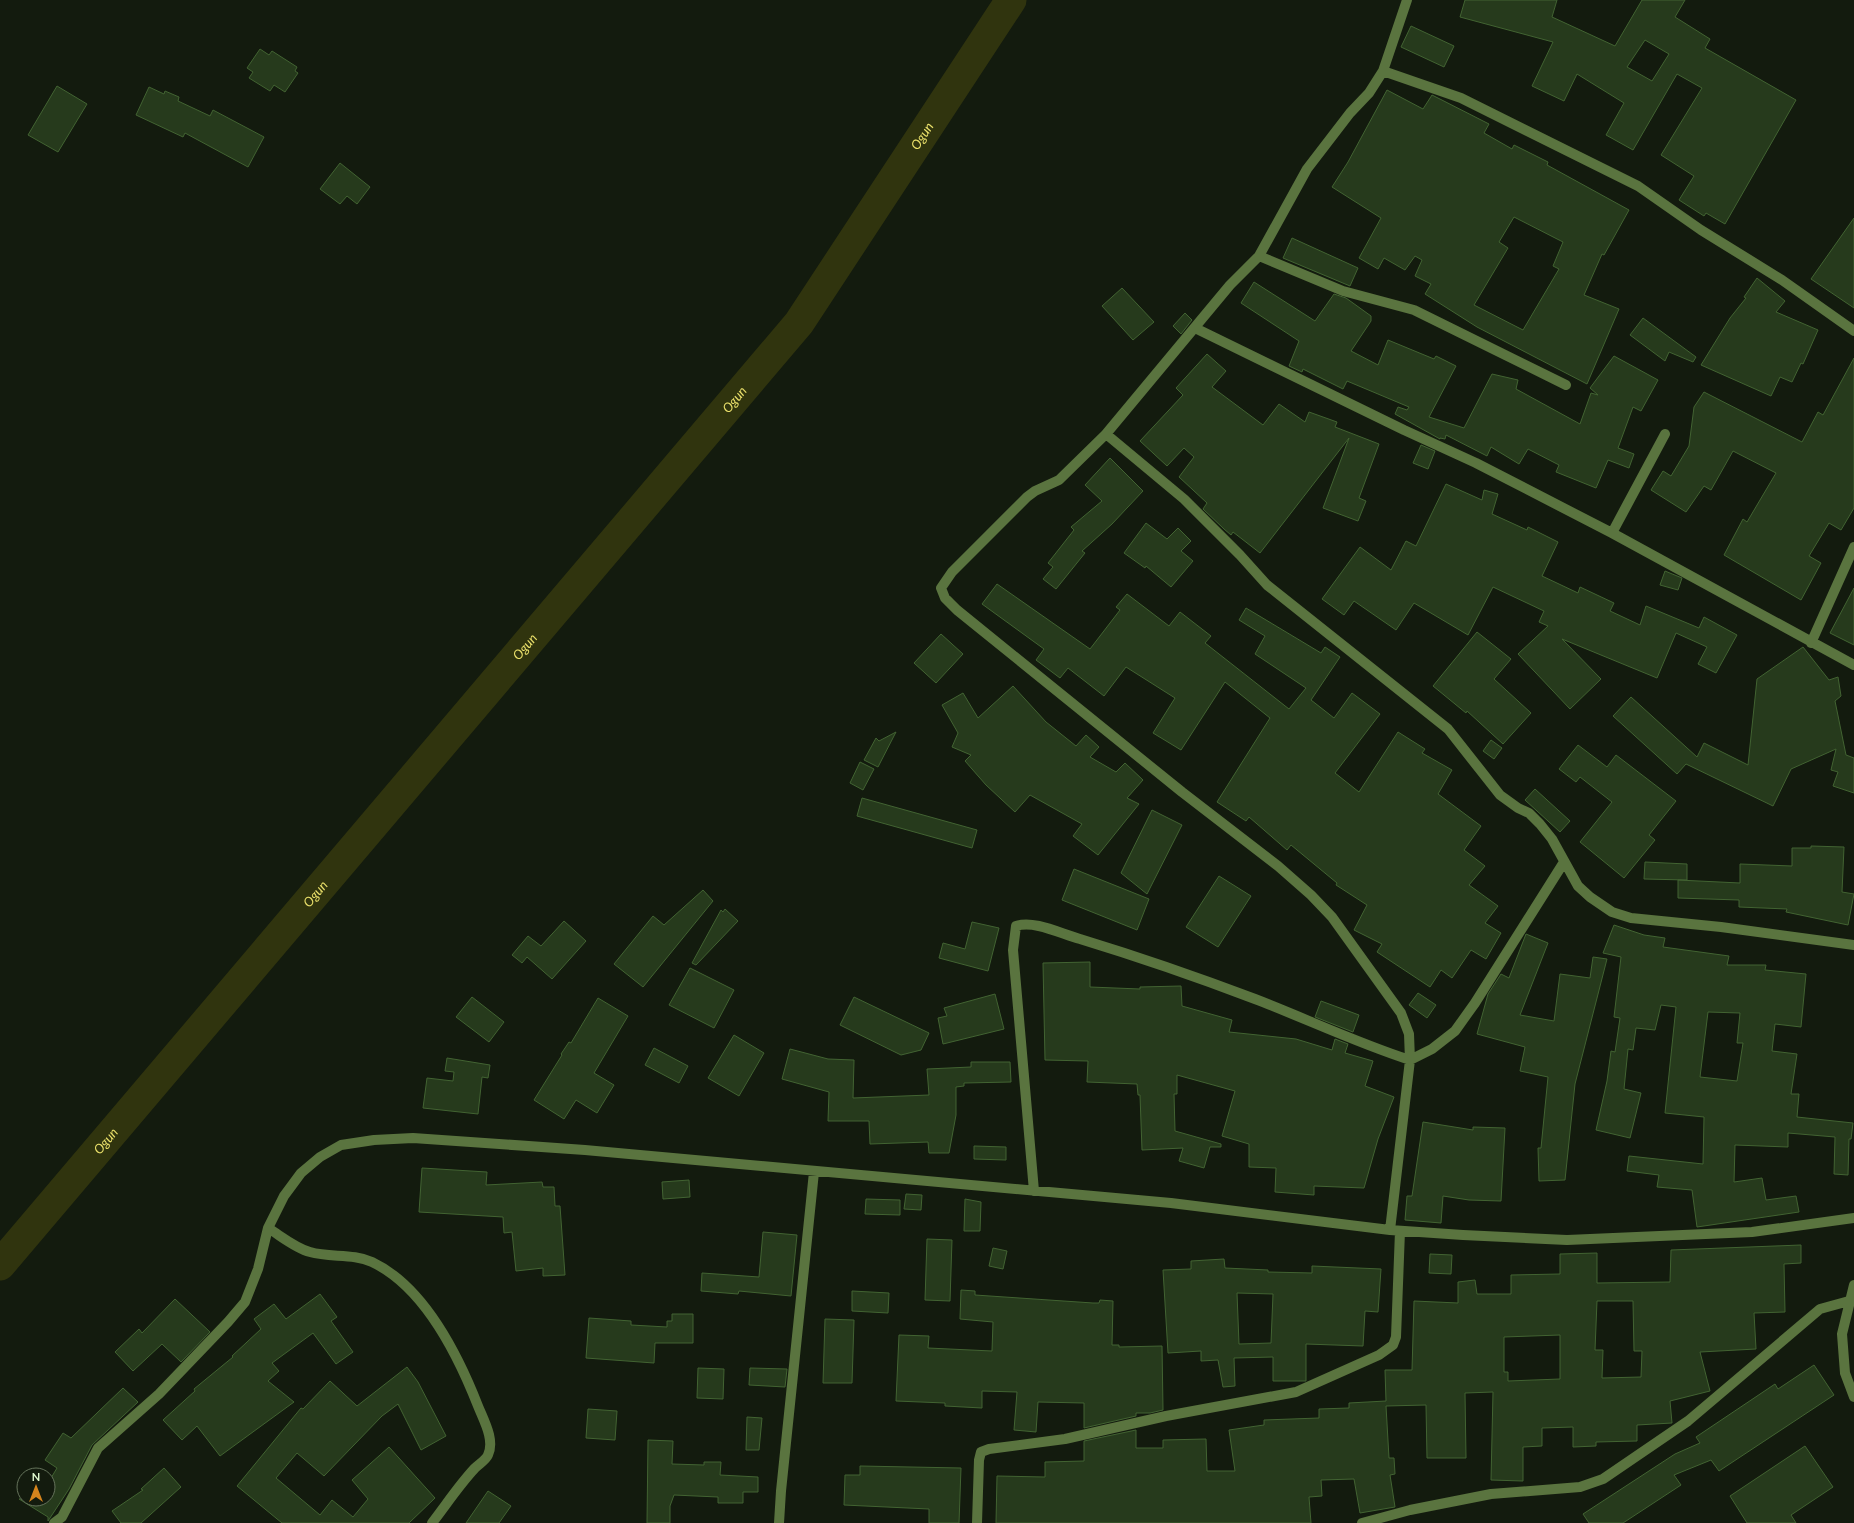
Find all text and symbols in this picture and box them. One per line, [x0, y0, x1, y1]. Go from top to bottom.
water label: Ogun [907, 119, 937, 153]
water label: Ogun [718, 383, 750, 416]
water label: Ogun [509, 630, 540, 663]
water label: Ogun [299, 877, 331, 910]
water label: Ogun [90, 1124, 121, 1157]
north arrow [16, 1467, 56, 1507]
text: N [32, 1470, 40, 1483]

